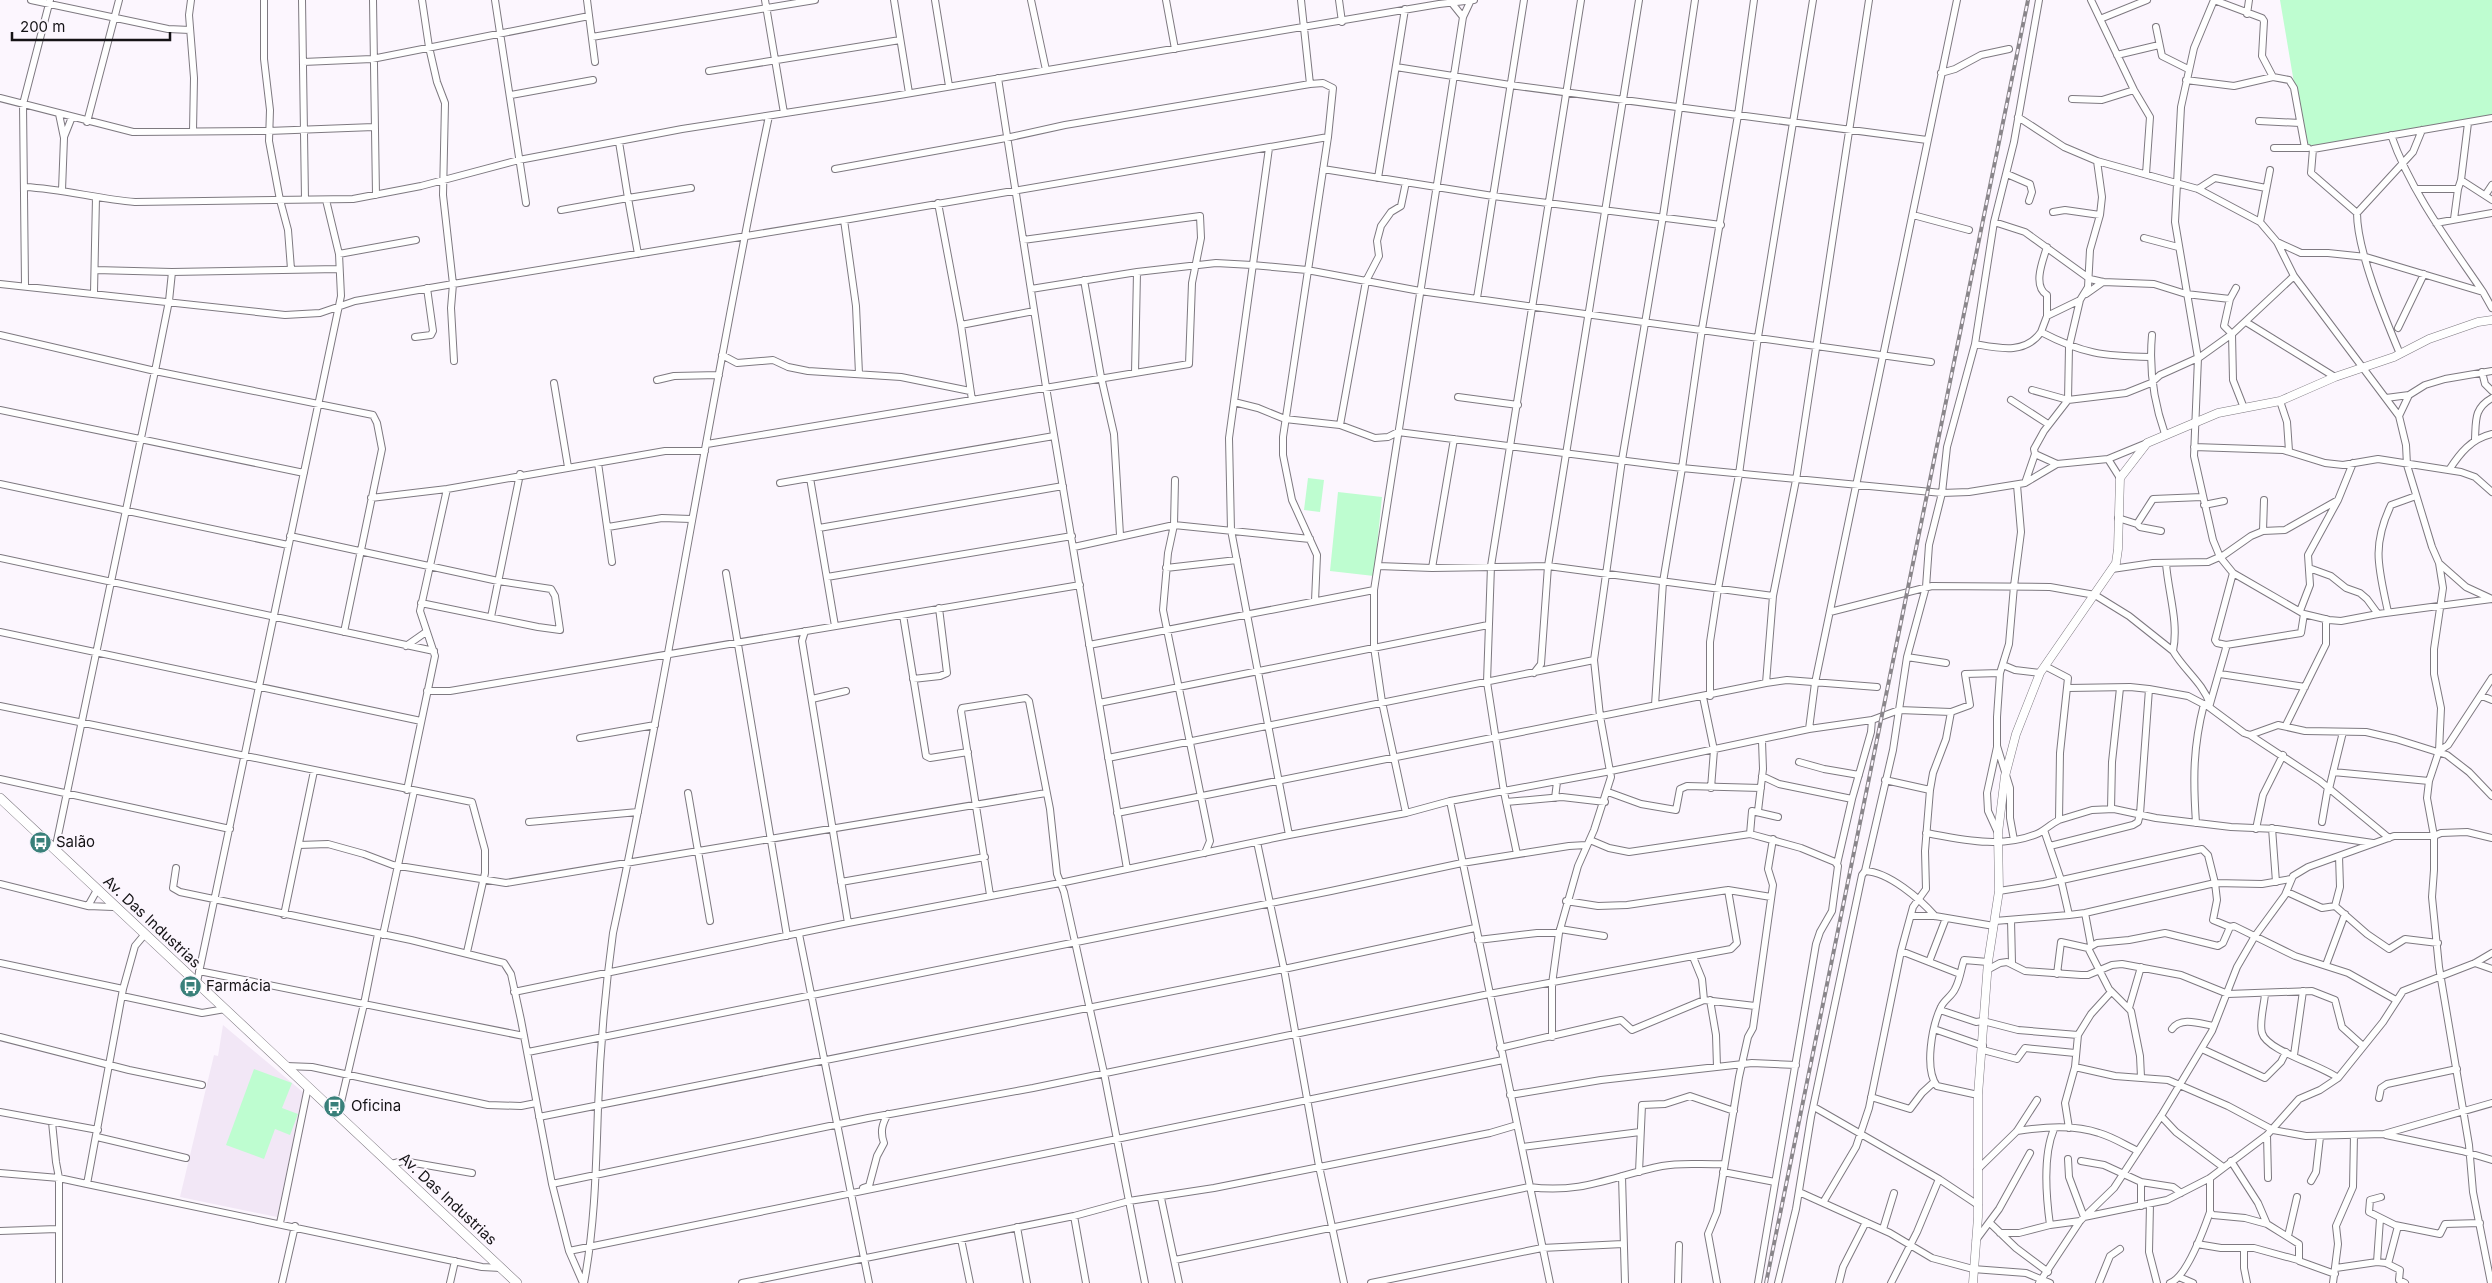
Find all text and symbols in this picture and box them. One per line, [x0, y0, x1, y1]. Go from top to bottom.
scale bar [12, 10, 170, 42]
text: 200 m [20, 17, 65, 36]
bus stop icon: Salão [28, 830, 52, 854]
place label: Salão [56, 832, 95, 851]
street label: Av. Das Industrias [100, 871, 205, 972]
bus stop icon: Farmácia [178, 974, 202, 998]
place label: Farmácia [206, 976, 271, 995]
bus stop icon: Oficina [323, 1094, 347, 1118]
place label: Oficina [351, 1096, 401, 1115]
street label: Av. Das Industrias [396, 1148, 501, 1249]

